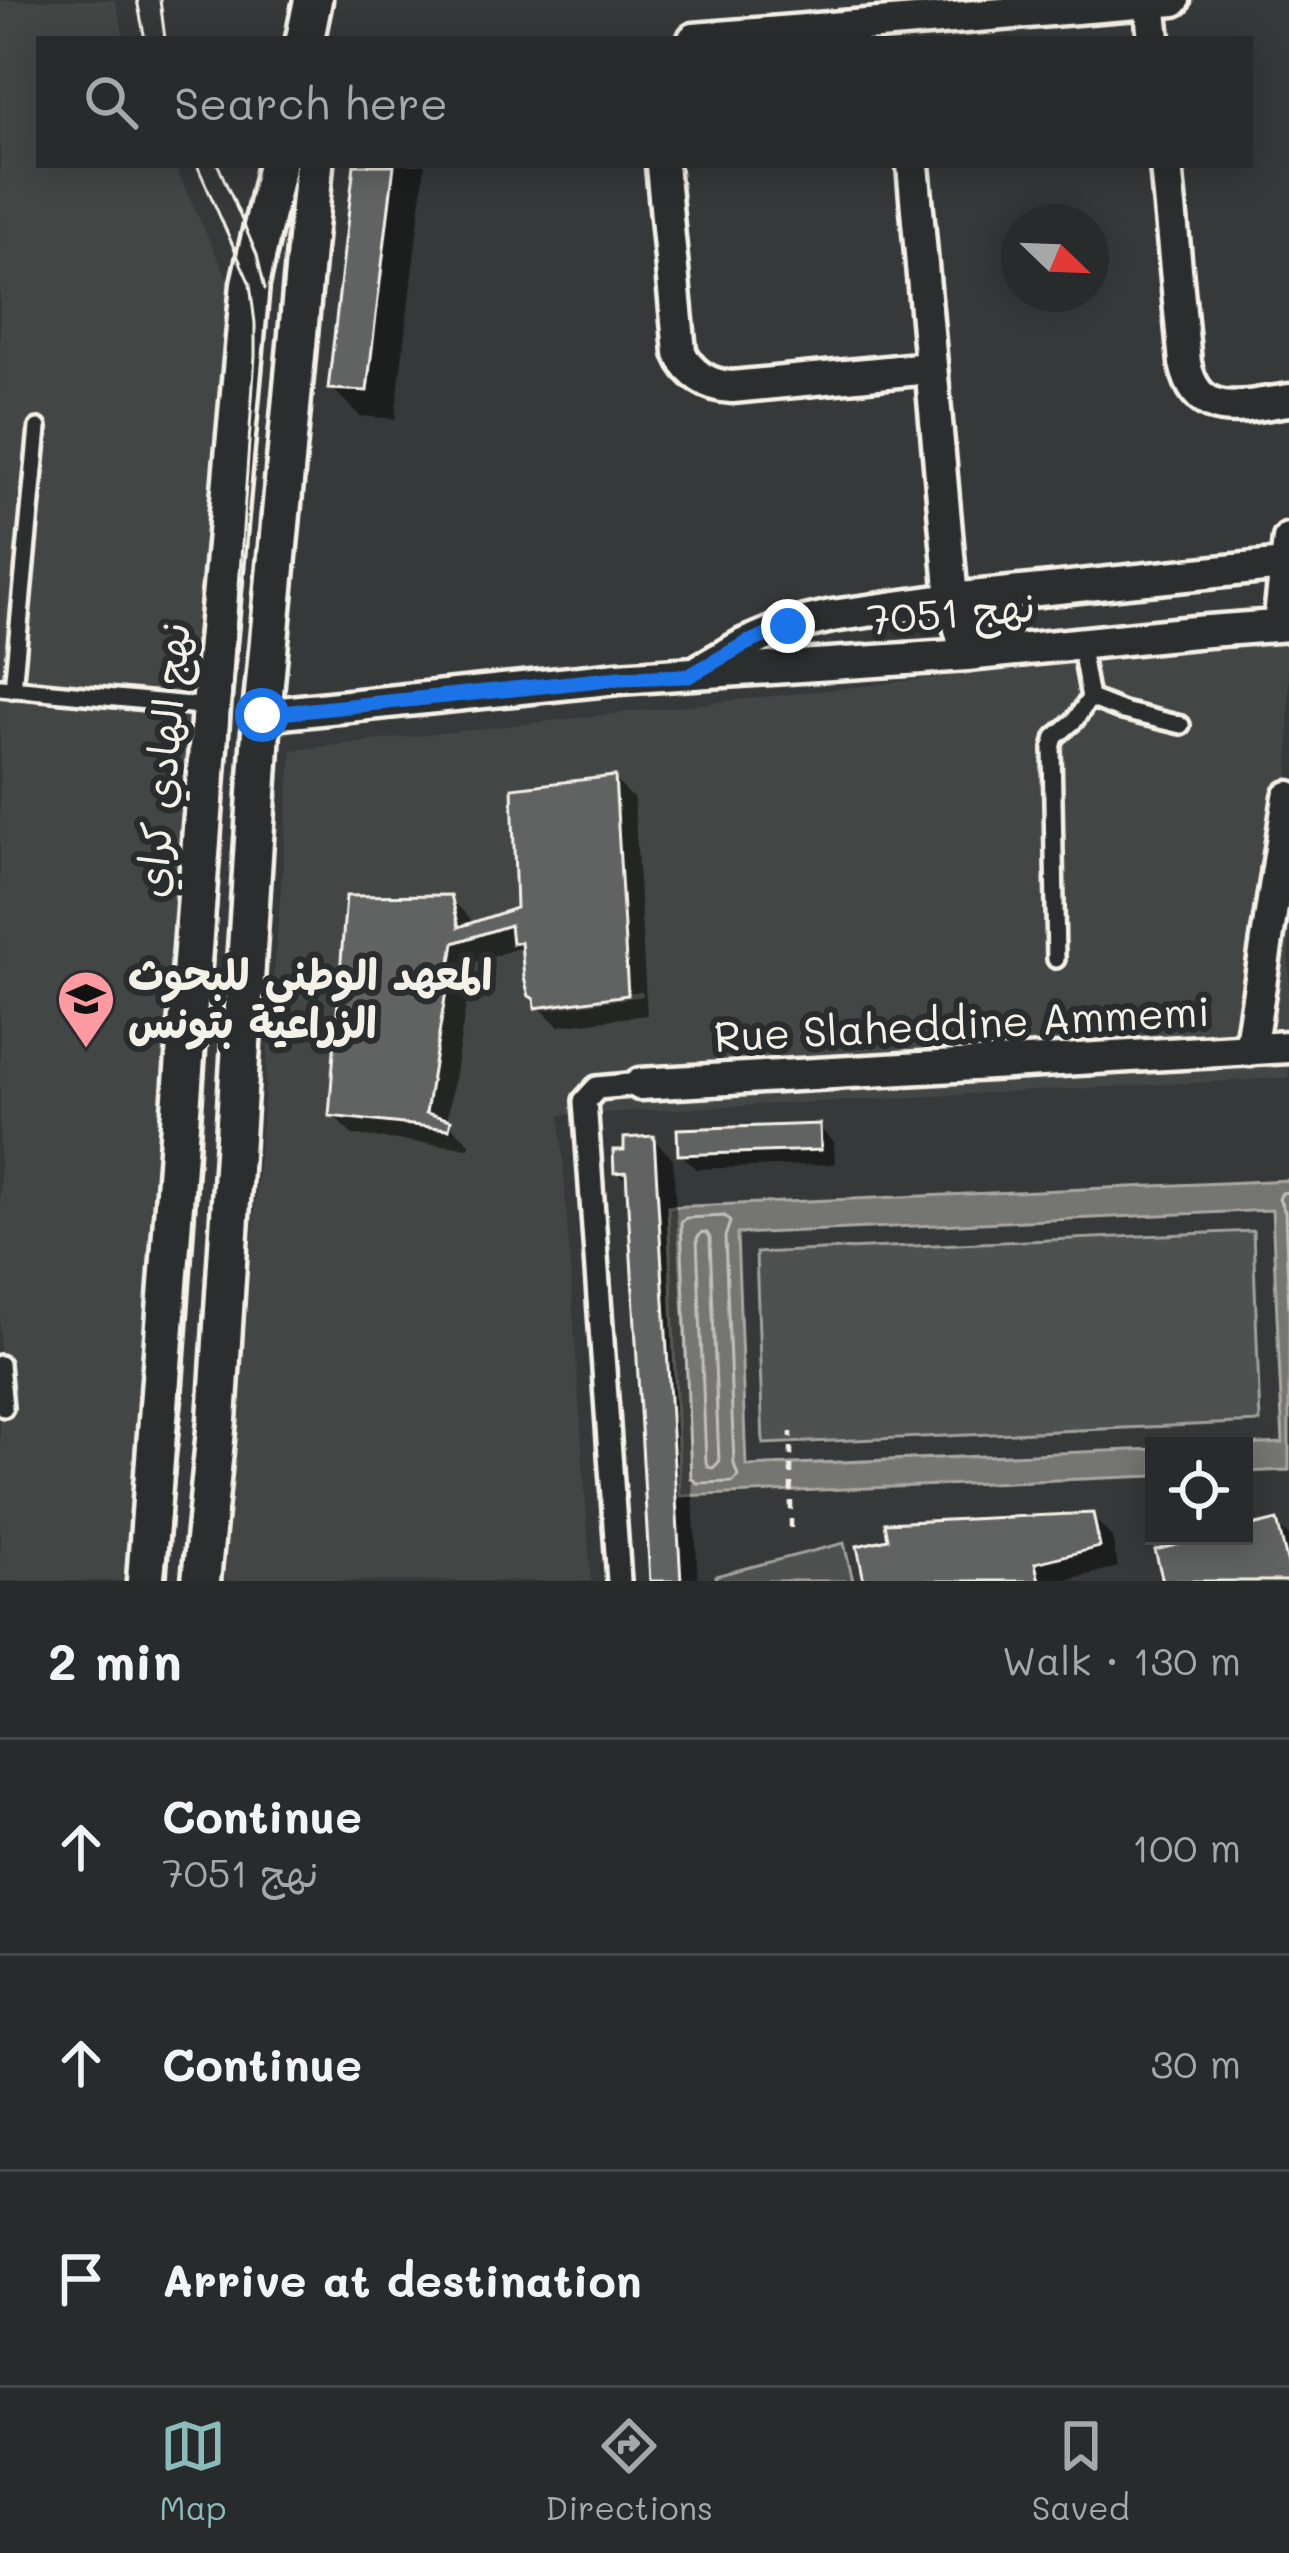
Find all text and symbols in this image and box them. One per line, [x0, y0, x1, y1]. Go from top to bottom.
search box [36, 36, 1253, 168]
icon: search [78, 69, 144, 135]
text: Search here [174, 73, 448, 131]
north arrow [1001, 204, 1109, 312]
street label: نهج 7051 [865, 577, 1037, 649]
route end [761, 599, 815, 653]
street label: نهج الهادي كراي [122, 620, 206, 900]
route start [235, 688, 289, 742]
place label: المعهد الوطني للبحوث الزراعية بتونس [128, 946, 492, 1050]
school or university icon: المعهد الوطني للبحوث الزراعية بتونس [55, 968, 117, 1050]
street label: Rue Slaheddine Ammemi [713, 982, 1211, 1063]
map controls [1145, 1437, 1253, 1545]
button: locate [1145, 1437, 1253, 1545]
text: 2 min [48, 1626, 182, 1693]
text: Walk · 130 m [1002, 1634, 1241, 1685]
text: Continue [162, 1786, 362, 1844]
icon: ahead [48, 1814, 114, 1880]
text: 100 m [1132, 1821, 1241, 1872]
text: نهج 7051 [162, 1846, 318, 1897]
icon: ahead [48, 2030, 114, 2096]
text: Continue [162, 2034, 362, 2092]
text: 30 m [1151, 2037, 1241, 2088]
icon: arrive [48, 2246, 114, 2312]
text: Arrive at destination [162, 2250, 642, 2308]
tab: Map [159, 2413, 227, 2528]
tab: Directions [545, 2413, 713, 2528]
tab: Saved [1032, 2413, 1130, 2528]

